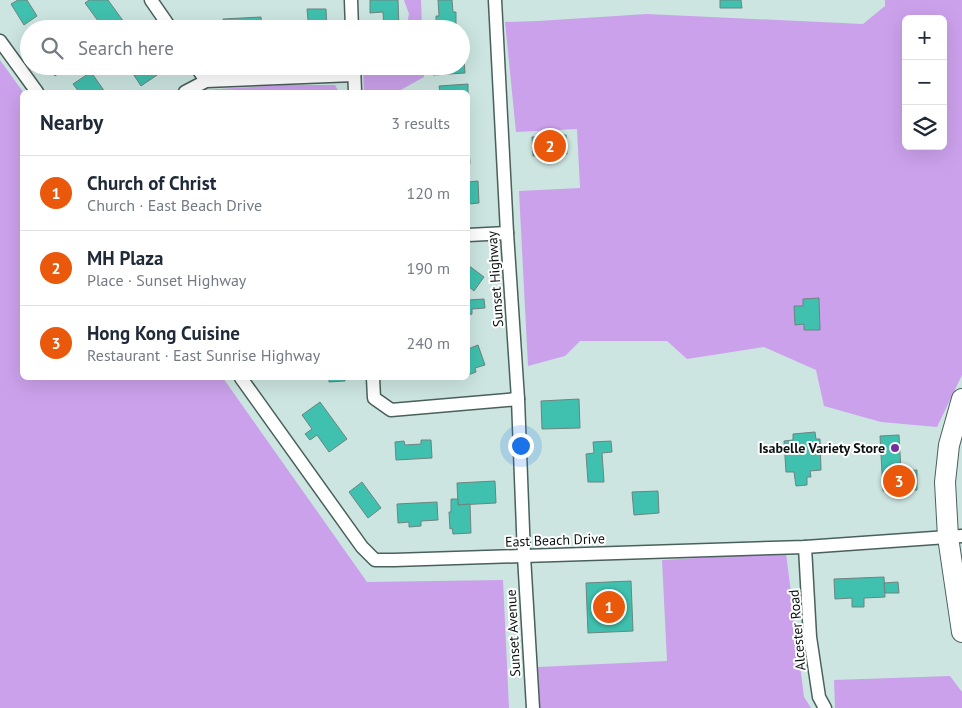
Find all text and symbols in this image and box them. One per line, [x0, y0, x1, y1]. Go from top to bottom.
map controls [902, 15, 947, 150]
button: + [902, 15, 947, 60]
search box [20, 20, 470, 75]
icon: search [38, 34, 66, 62]
text: Search here [78, 36, 174, 60]
button: − [902, 60, 947, 105]
button: layers [902, 105, 947, 150]
text: Nearby [40, 109, 103, 136]
text: 3 results [391, 113, 450, 133]
pin: 2 [534, 127, 566, 165]
text: Church of Christ [87, 171, 216, 195]
text: 1 [51, 183, 61, 203]
text: 120 m [407, 183, 450, 203]
text: Church · East Beach Drive [87, 195, 262, 215]
street label: Sunset Highway [483, 230, 507, 328]
text: MH Plaza [87, 246, 163, 270]
text: 2 [51, 258, 61, 278]
text: 190 m [407, 258, 450, 278]
text: Place · Sunset Highway [87, 270, 246, 290]
text: Hong Kong Cuisine [87, 321, 240, 345]
text: 3 [51, 333, 61, 353]
text: 240 m [407, 333, 450, 353]
text: Restaurant · East Sunrise Highway [87, 345, 320, 365]
your location [508, 433, 534, 459]
place label: Isabelle Variety Store [759, 439, 885, 457]
marker: Isabelle Variety Store [889, 442, 901, 454]
pin: 3 [883, 462, 915, 500]
street label: East Beach Drive [505, 529, 605, 551]
pin: 1 [593, 588, 625, 626]
street label: Sunset Avenue [502, 589, 524, 677]
street label: Alcester Road [784, 589, 810, 671]

